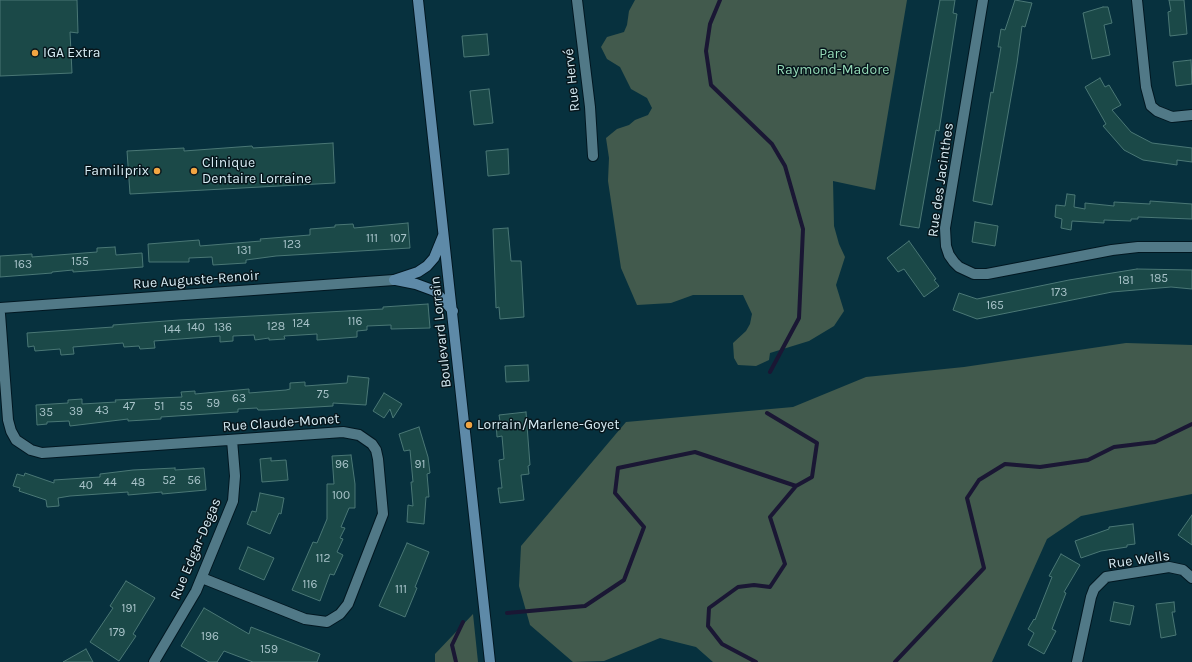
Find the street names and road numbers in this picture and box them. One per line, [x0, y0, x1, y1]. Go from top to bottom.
street label: Rue Hervé [560, 48, 584, 112]
street label: Rue des Jacinthes [925, 122, 957, 238]
street label: Rue Auguste-Renoir [132, 267, 260, 293]
street label: Boulevard Lorrain [427, 275, 455, 389]
street label: Rue Claude-Monet [222, 411, 340, 435]
street label: Rue Edgar-Degas [167, 496, 225, 602]
street label: Rue Wells [1107, 547, 1171, 573]

